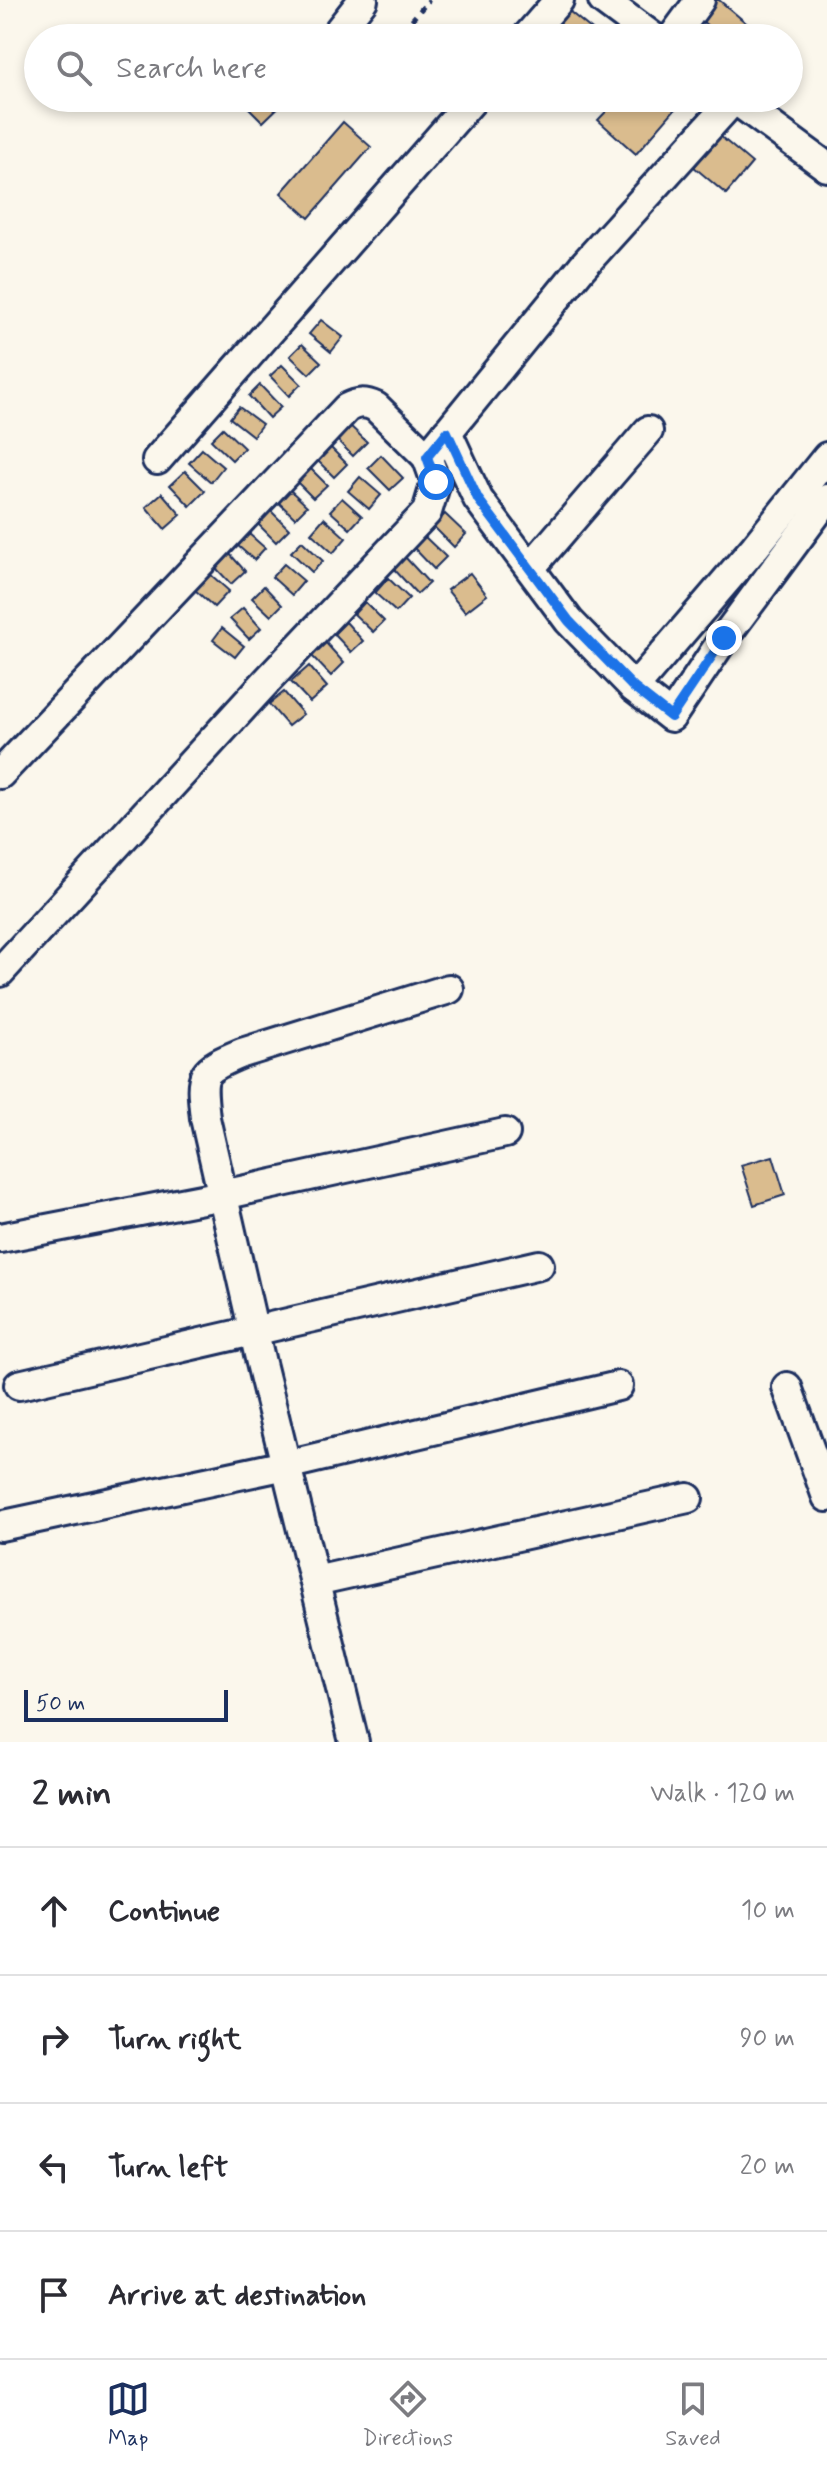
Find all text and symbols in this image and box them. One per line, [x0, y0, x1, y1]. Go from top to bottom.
search box [24, 24, 803, 112]
icon: search [52, 46, 96, 90]
text: Search here [116, 49, 267, 88]
route start [418, 464, 454, 500]
route end [706, 620, 742, 656]
scale bar [24, 1686, 228, 1722]
text: 50 m [36, 1690, 85, 1718]
text: 2 min [32, 1772, 112, 1817]
text: Walk · 120 m [650, 1777, 795, 1811]
icon: ahead [32, 1889, 76, 1933]
text: Continue [108, 1892, 220, 1931]
text: 10 m [741, 1894, 795, 1928]
icon: right [32, 2017, 76, 2061]
text: Turn right [108, 2020, 241, 2059]
text: 90 m [740, 2022, 795, 2056]
icon: left [32, 2145, 76, 2189]
text: Turn left [108, 2148, 228, 2187]
text: 20 m [740, 2150, 795, 2184]
icon: arrive [32, 2273, 76, 2317]
text: Arrive at destination [108, 2276, 366, 2315]
tab: Map [106, 2377, 150, 2453]
tab: Directions [362, 2377, 453, 2453]
tab: Saved [665, 2377, 721, 2453]

